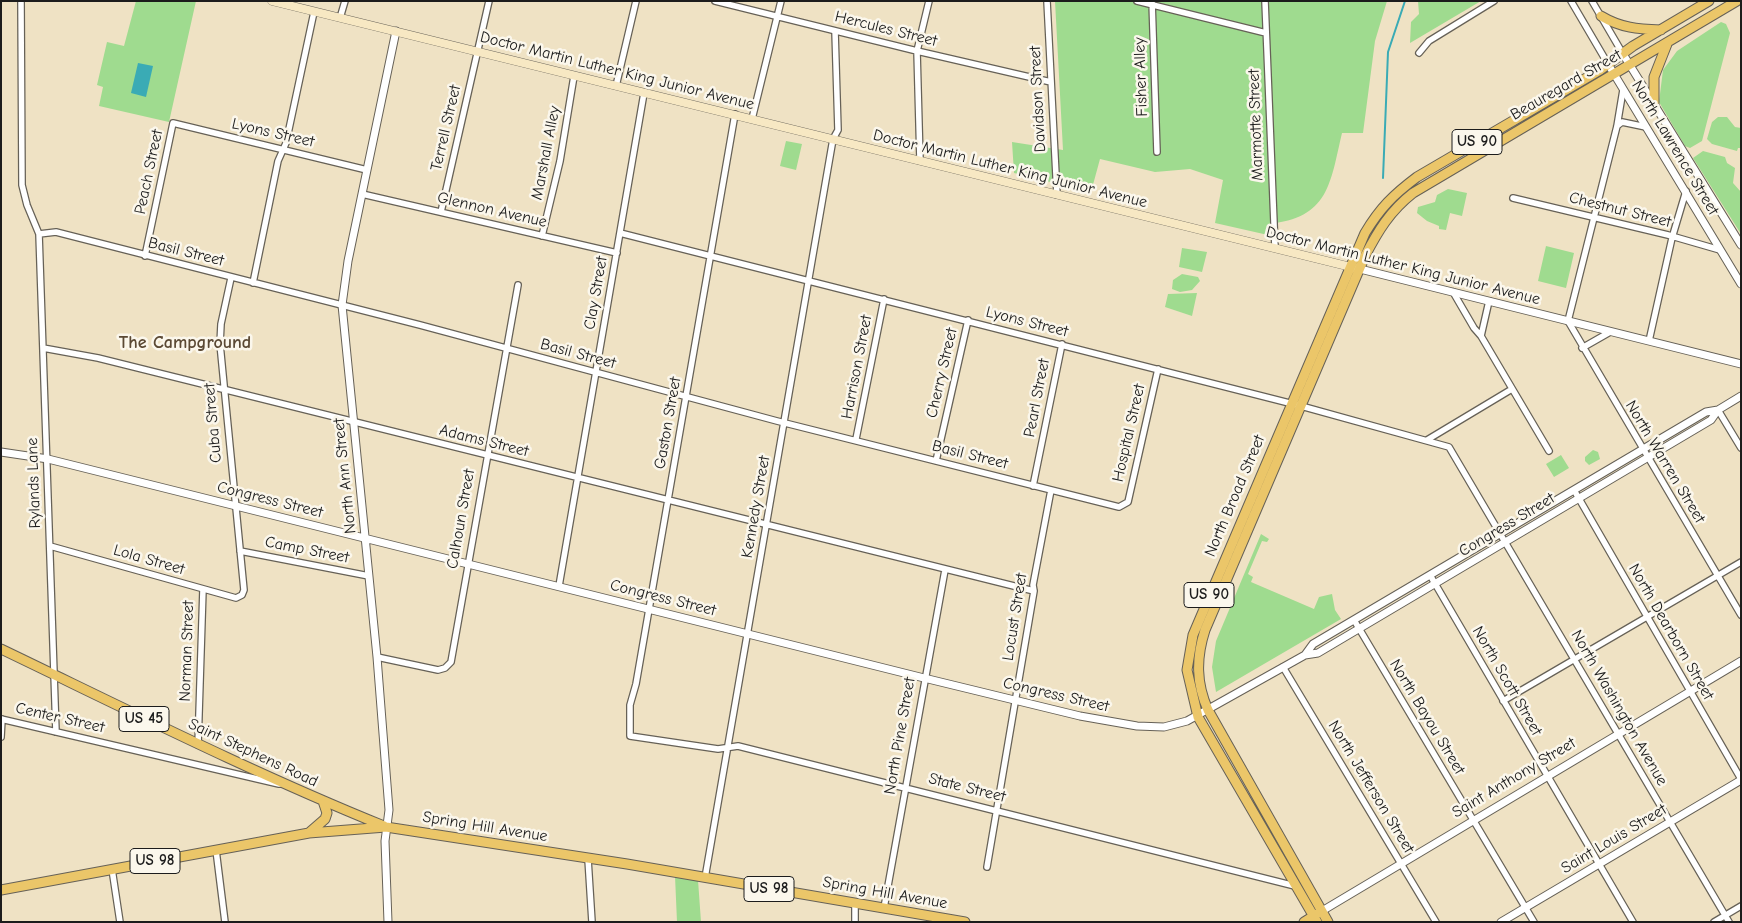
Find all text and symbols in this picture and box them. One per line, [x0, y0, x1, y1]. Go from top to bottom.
street label: Hercules Street [833, 7, 939, 51]
street label: Doctor Martin Luther King Junior Avenue [478, 28, 756, 114]
street label: Fisher Alley [1130, 37, 1152, 117]
street label: Davidson Street [1026, 45, 1050, 153]
street label: Beauregard Street [1507, 45, 1625, 125]
street label: Marmotte Street [1244, 69, 1268, 181]
street label: North Lawrence Street [1627, 77, 1723, 219]
street label: Terrell Street [427, 83, 465, 173]
street label: Marshall Alley [527, 104, 565, 202]
street label: Lyons Street [230, 114, 316, 152]
street label: Doctor Martin Luther King Junior Avenue [871, 126, 1149, 212]
street label: Peach Street [131, 128, 167, 216]
road number: US 90 [1452, 130, 1502, 154]
street label: Glennon Avenue [435, 188, 549, 232]
street label: Chestnut Street [1567, 188, 1673, 232]
street label: Doctor Martin Luther King Junior Avenue [1264, 223, 1542, 309]
street label: Basil Street [146, 233, 226, 271]
street label: Clay Street [580, 255, 612, 331]
street label: Lyons Street [984, 302, 1070, 342]
street label: Harrison Street [838, 313, 876, 421]
street label: Cherry Street [922, 326, 962, 420]
district label: The Campground [119, 332, 251, 354]
street label: Basil Street [538, 335, 618, 373]
street label: Pearl Street [1020, 357, 1054, 439]
street label: Gaston Street [650, 375, 686, 471]
street label: Cuba Street [200, 382, 226, 464]
street label: Hospital Street [1108, 382, 1150, 484]
street label: North Warren Street [1621, 397, 1709, 527]
street label: North Ann Street [329, 417, 361, 535]
street label: Adams Street [437, 421, 531, 461]
street label: North Broad Street [1201, 432, 1269, 560]
street label: Basil Street [930, 436, 1010, 474]
street label: Rylands Lane [23, 437, 45, 529]
street label: Kennedy Street [738, 454, 774, 560]
street label: Calhoun Street [443, 468, 479, 570]
street label: Congress Street [215, 478, 325, 522]
street label: Congress Street [1456, 489, 1558, 561]
street label: Camp Street [263, 532, 351, 568]
street label: Lola Street [111, 541, 187, 579]
street label: North Dearborn Street [1624, 560, 1718, 704]
street label: Locust Street [999, 572, 1031, 662]
street label: Congress Street [608, 576, 718, 620]
road number: US 90 [1184, 582, 1234, 608]
street label: Norman Street [176, 600, 198, 702]
street label: North Scott Street [1468, 623, 1546, 739]
street label: North Washington Avenue [1567, 627, 1671, 789]
street label: North Bayou Street [1385, 656, 1469, 778]
street label: Congress Street [1001, 673, 1111, 717]
street label: North Pine Street [880, 676, 920, 796]
street label: Center Street [14, 698, 106, 738]
road number: US 45 [119, 706, 169, 732]
street label: Saint Stephens Road [185, 715, 321, 791]
street label: North Jefferson Street [1324, 717, 1418, 857]
street label: Saint Anthony Street [1449, 734, 1579, 822]
street label: State Street [926, 769, 1008, 807]
street label: Saint Louis Street [1558, 800, 1670, 878]
street label: Spring Hill Avenue [421, 808, 549, 846]
road number: US 98 [130, 848, 180, 874]
street label: Spring Hill Avenue [821, 873, 949, 913]
road number: US 98 [744, 876, 794, 902]

